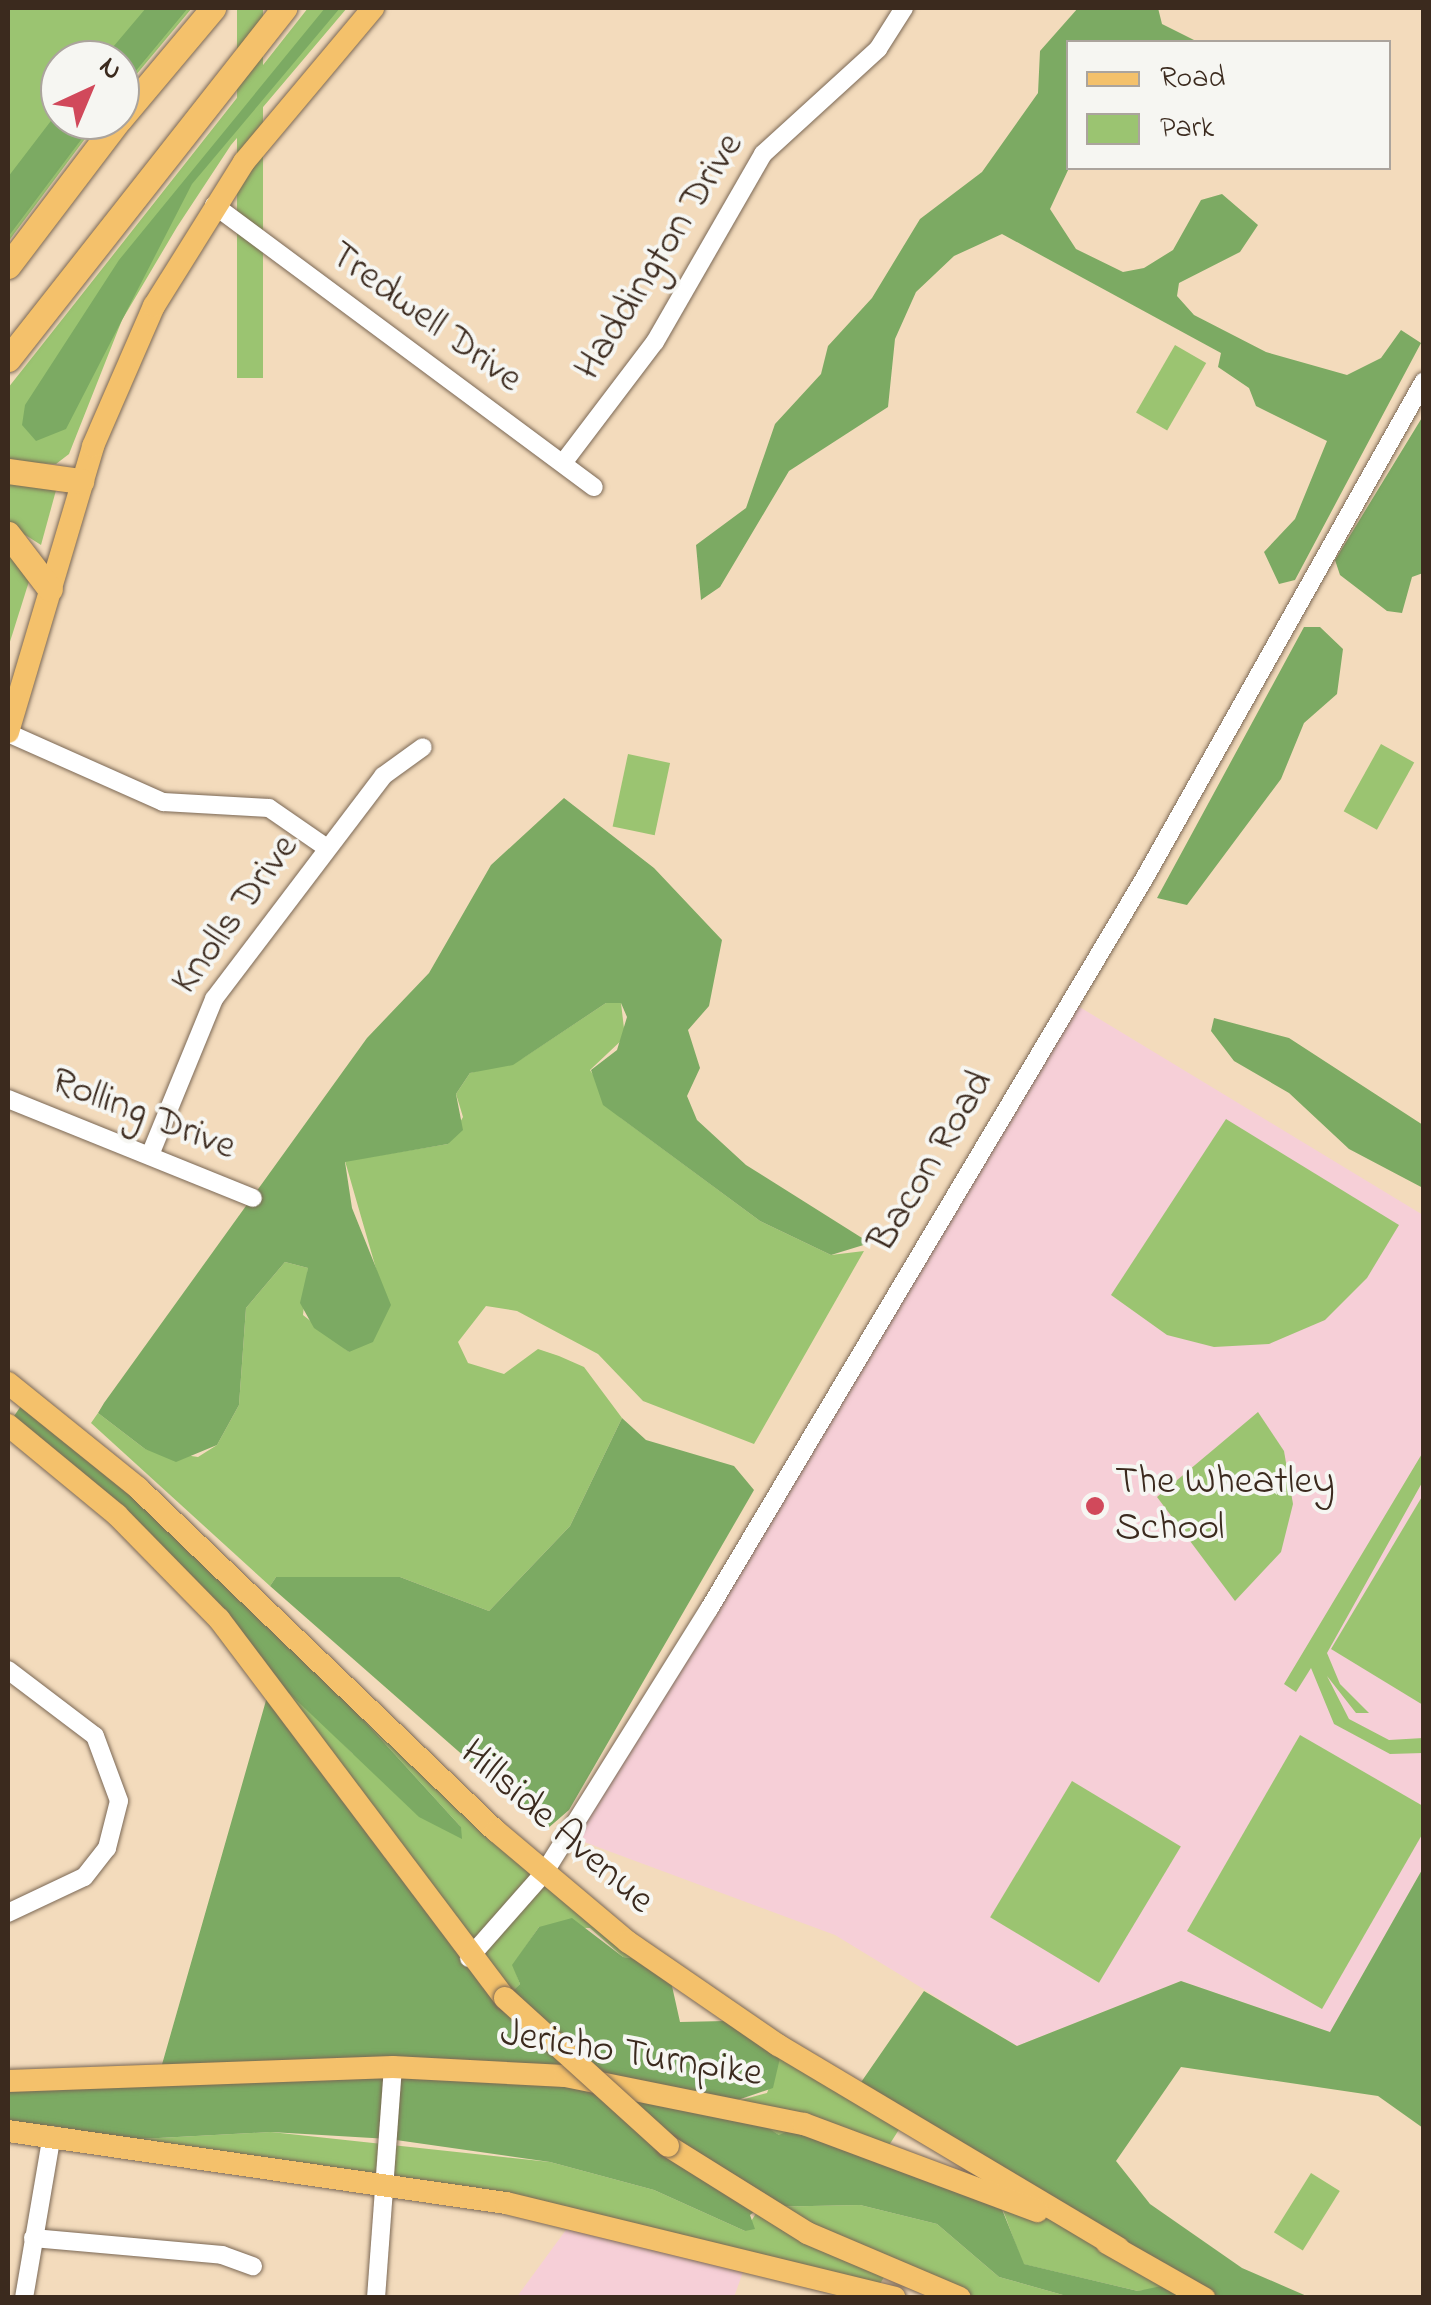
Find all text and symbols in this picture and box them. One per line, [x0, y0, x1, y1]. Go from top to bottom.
north arrow [40, 40, 140, 140]
legend [1066, 40, 1391, 170]
text: N [89, 48, 131, 91]
text: Road [1160, 57, 1225, 101]
text: Park [1160, 107, 1214, 151]
street label: Haddington Drive [565, 125, 755, 389]
street label: Tredwell Drive [319, 232, 531, 404]
street label: Knolls Drive [162, 826, 310, 1004]
street label: Rolling Drive [44, 1058, 242, 1172]
street label: Bacon Road [859, 1062, 1005, 1262]
place label: The Wheatley School [1115, 1459, 1335, 1553]
marker: The Wheatley School [1084, 1495, 1106, 1517]
street label: Hillside Avenue [449, 1731, 663, 1925]
street label: Jericho Turnpike [497, 2011, 765, 2099]

